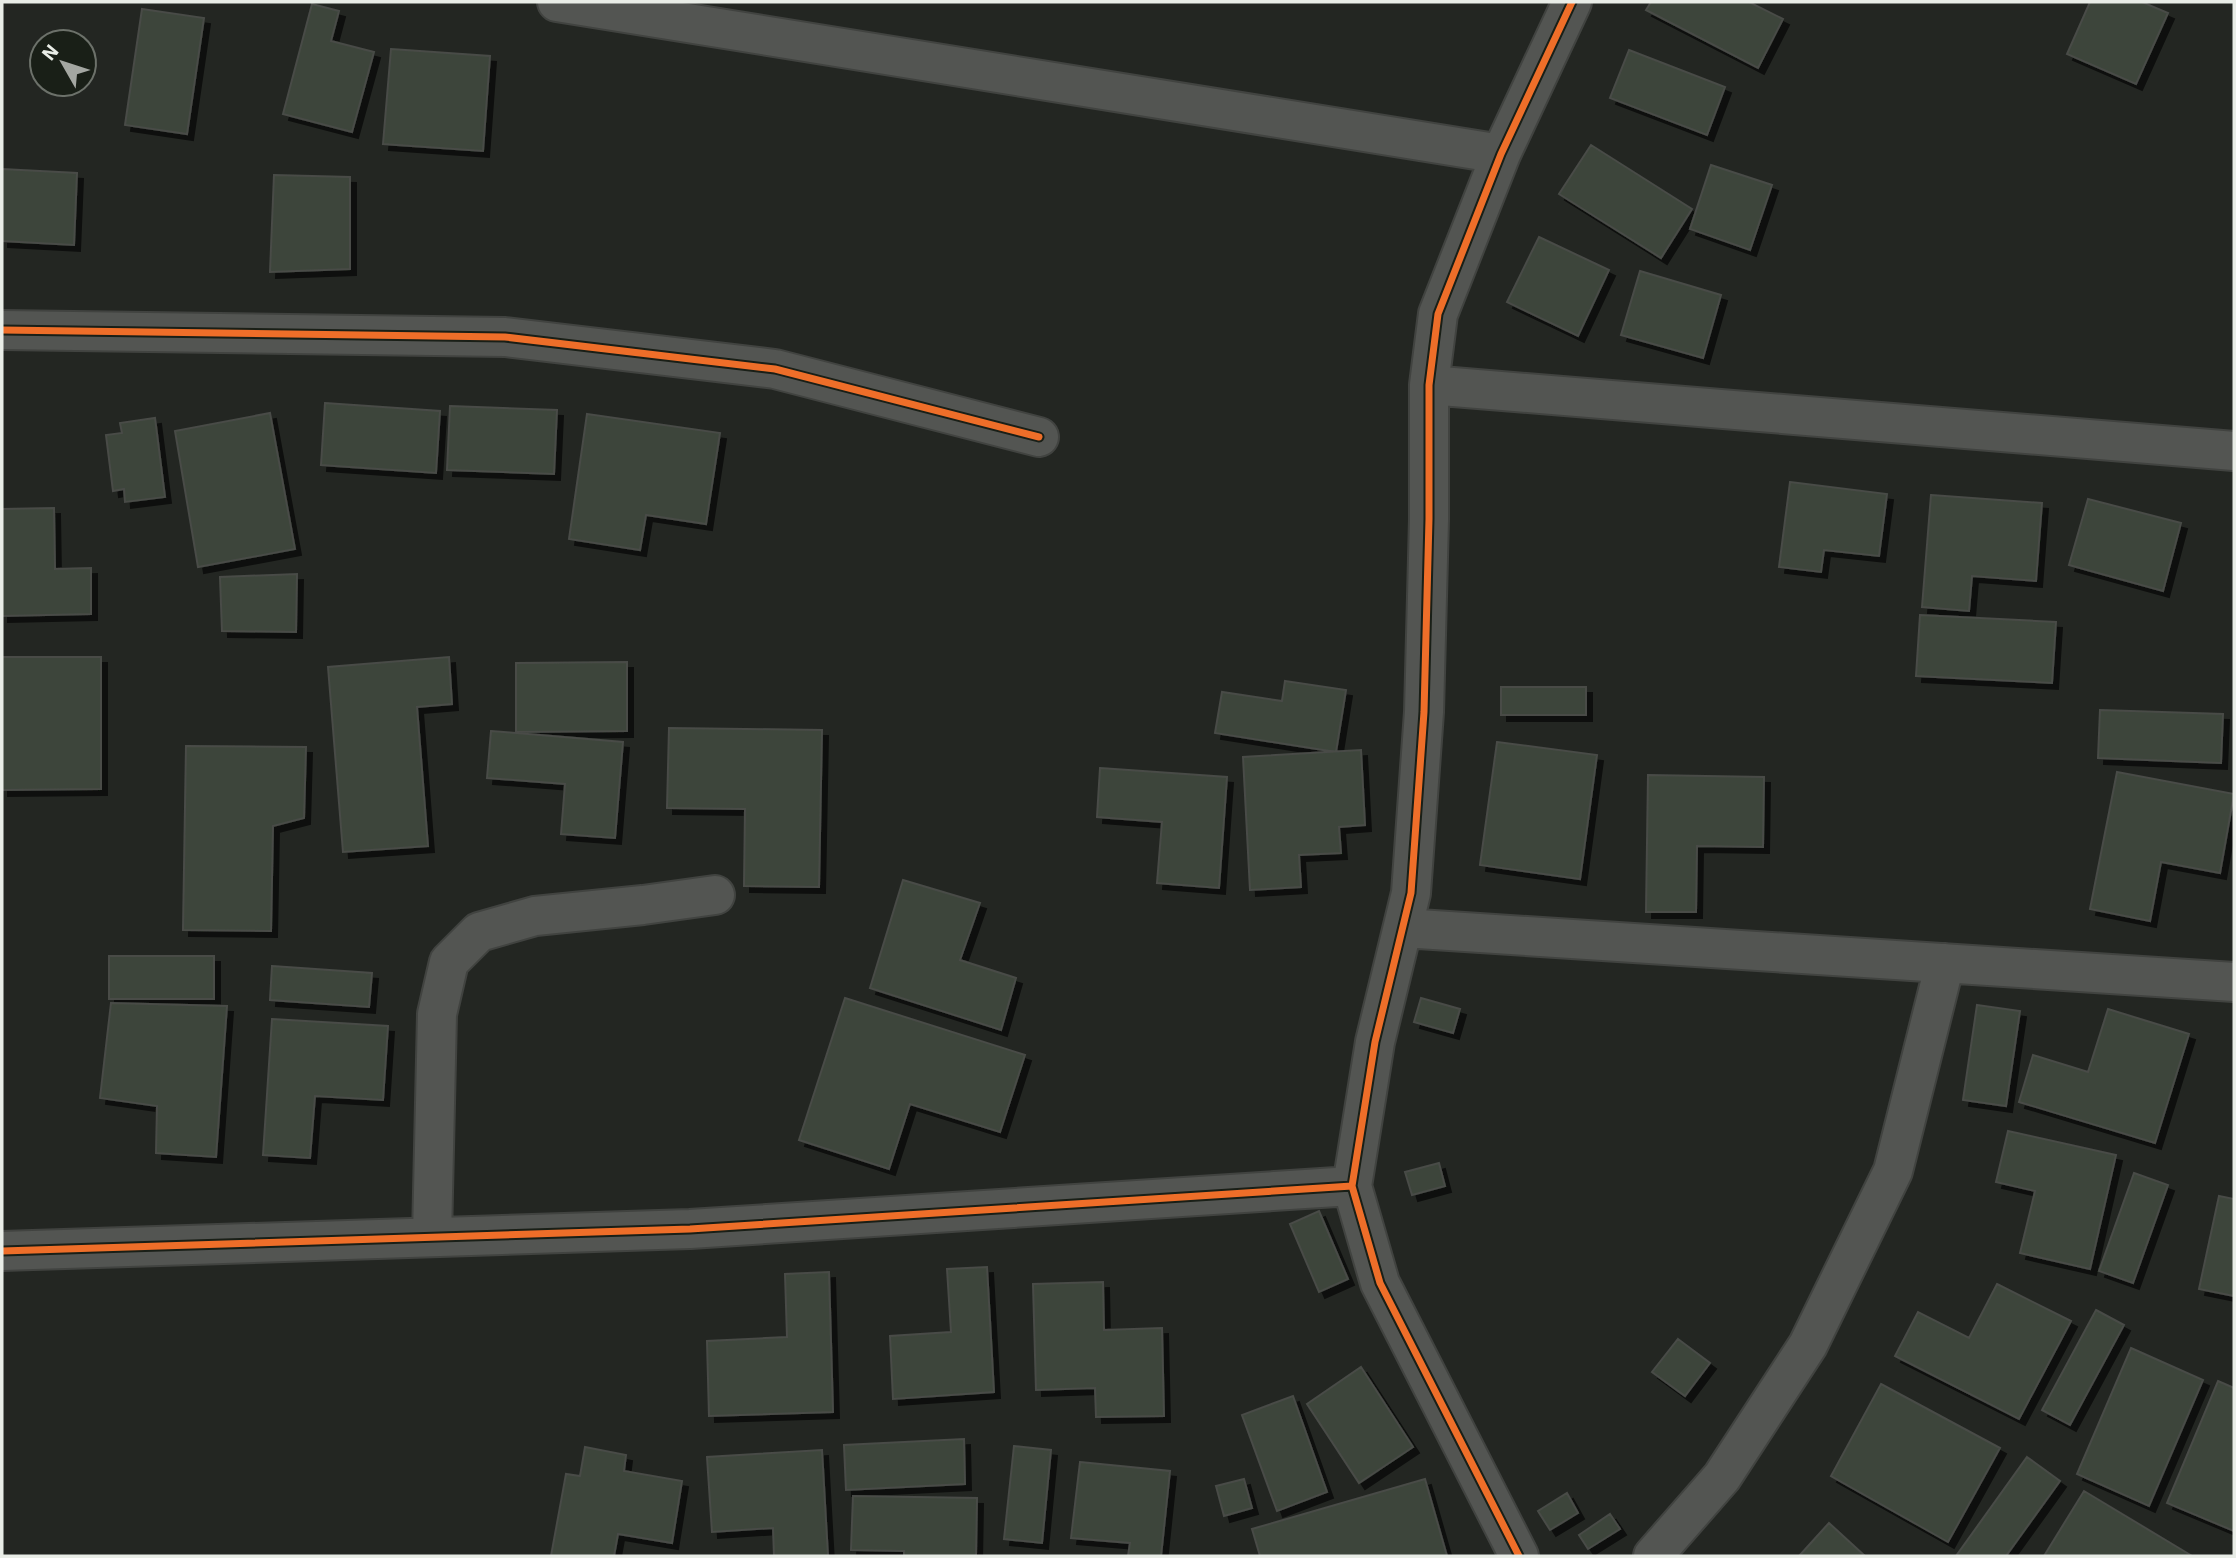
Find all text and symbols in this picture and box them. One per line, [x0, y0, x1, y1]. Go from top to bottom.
north arrow [28, 28, 98, 98]
text: N [36, 39, 63, 65]

